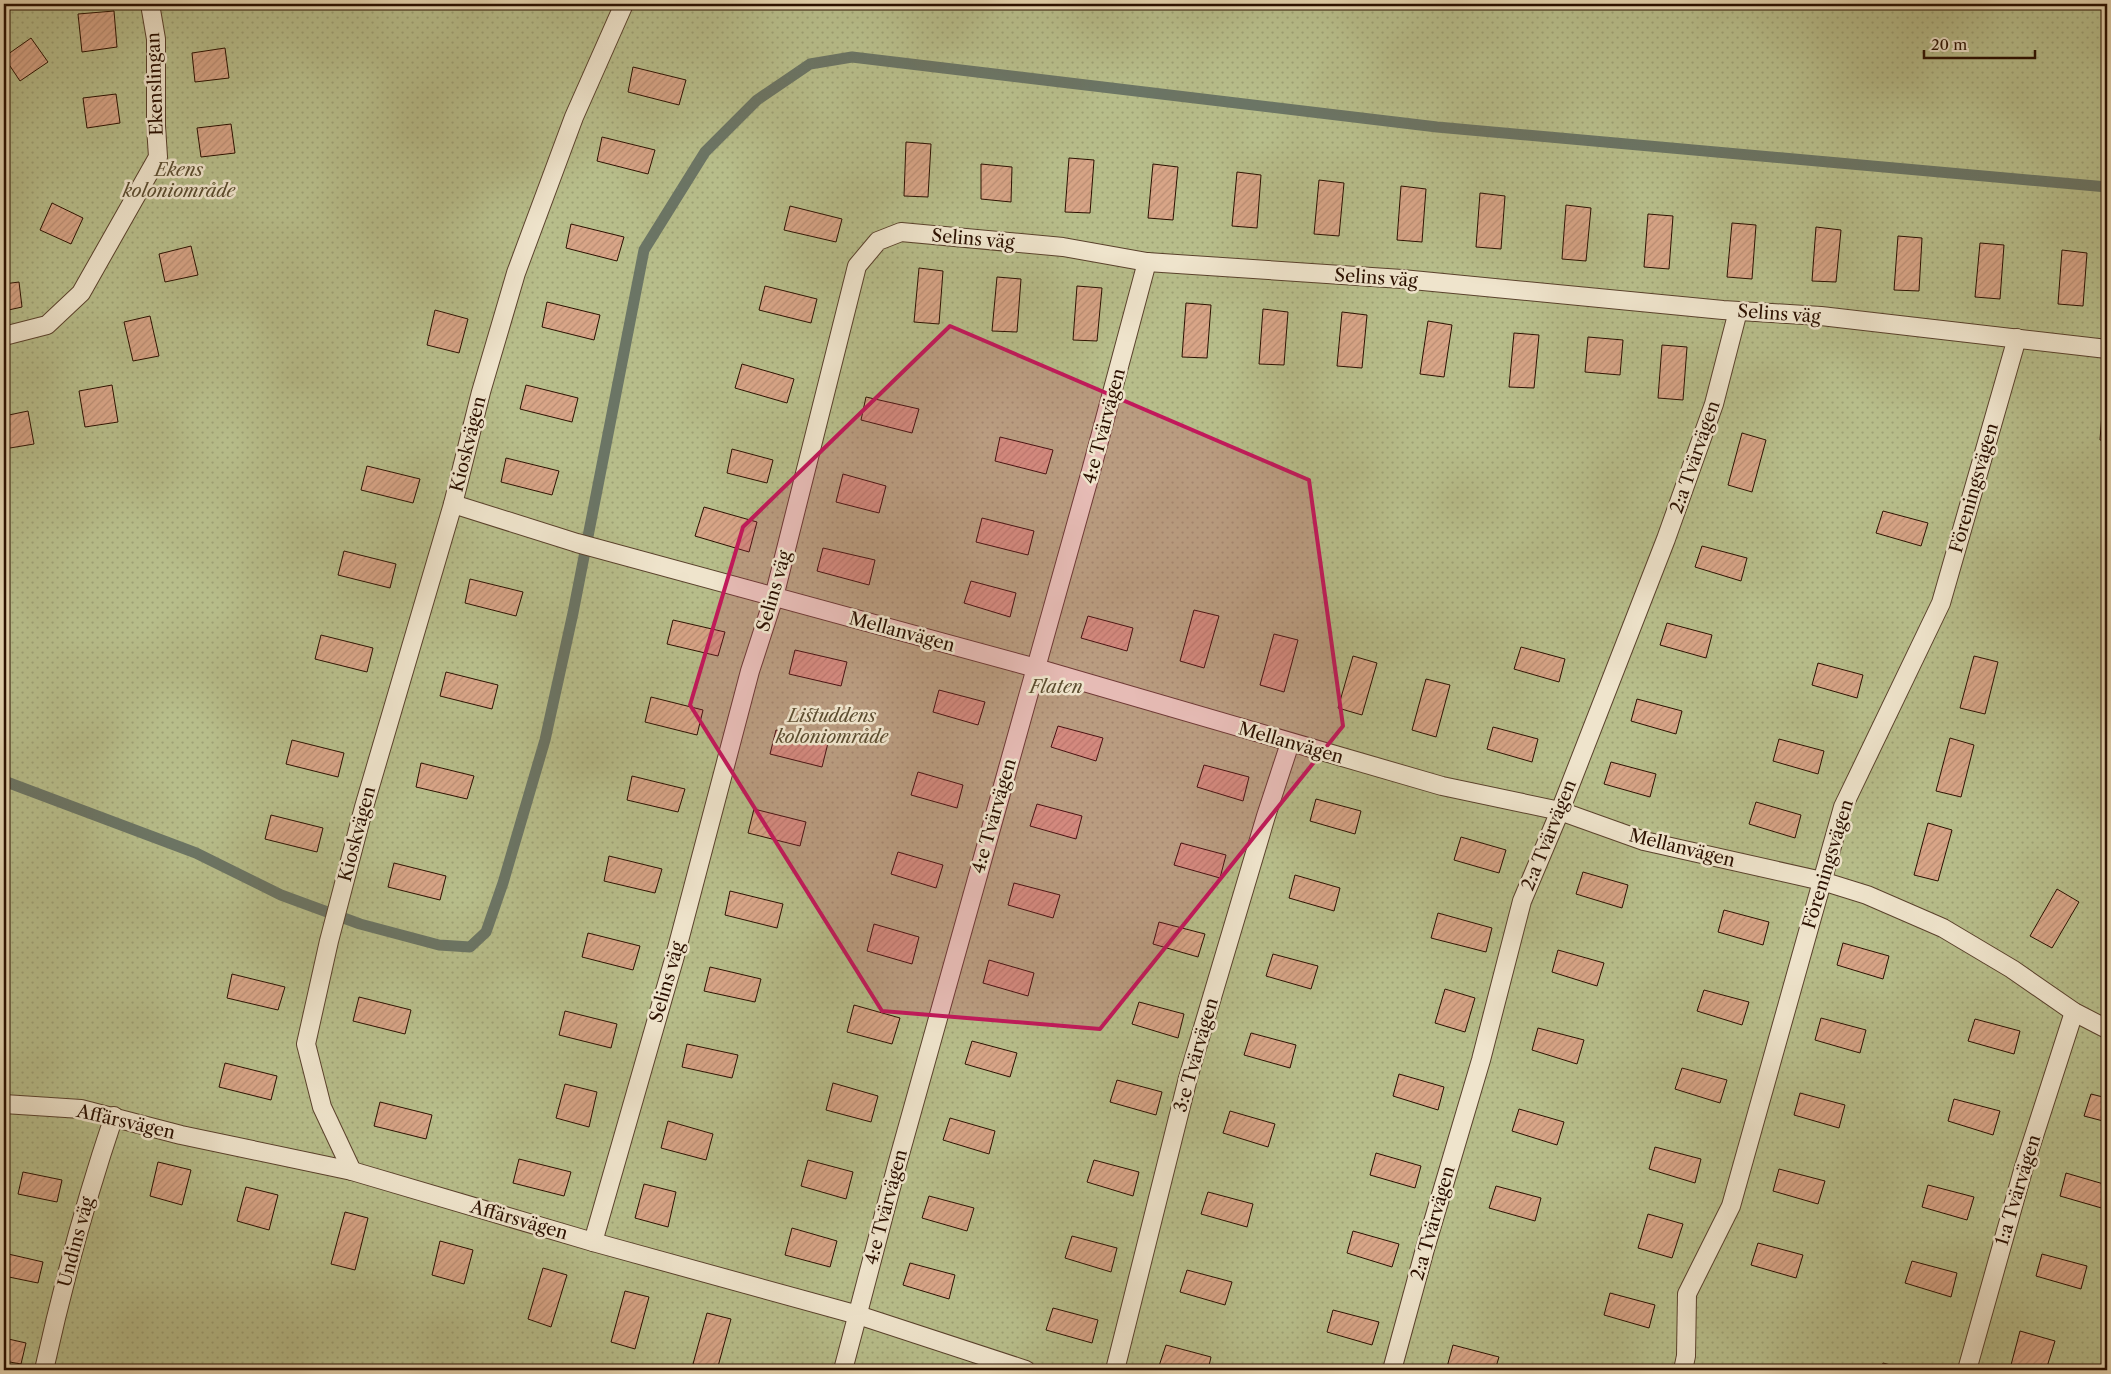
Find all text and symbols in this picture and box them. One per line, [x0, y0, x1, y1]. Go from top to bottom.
scale bar [1924, 28, 2035, 60]
street label: Ekenslingan [142, 32, 168, 136]
text: 20 m [1931, 35, 1967, 54]
park label: Ekens koloniområde [122, 159, 236, 202]
street label: Selins väg [931, 224, 1016, 254]
street label: Selins väg [1334, 264, 1419, 292]
street label: Selins väg [1737, 300, 1822, 328]
street label: 4:e Tvärvägen [1078, 366, 1130, 486]
street label: Kioskvägen [445, 394, 491, 494]
street label: 2:a Tvärvägen [1665, 398, 1725, 516]
street label: Föreningsvägen [1945, 421, 2003, 555]
street label: Selins väg [752, 547, 796, 634]
street label: Mellanvägen [847, 607, 957, 657]
park label: Flaten [1027, 676, 1083, 698]
park label: Listuddens koloniområde [775, 705, 889, 748]
street label: Mellanvägen [1236, 717, 1346, 769]
street label: 4:e Tvärvägen [967, 756, 1021, 876]
street label: 2:a Tvärvägen [1517, 776, 1581, 894]
street label: Kioskvägen [334, 784, 380, 884]
street label: Föreningsvägen [1798, 797, 1858, 931]
street label: Mellanvägen [1627, 824, 1737, 872]
street label: Selins väg [645, 938, 689, 1025]
street label: 3:e Tvärvägen [1169, 995, 1223, 1115]
street label: Affärsvägen [74, 1100, 177, 1144]
street label: 1:a Tvärvägen [1991, 1132, 2045, 1248]
street label: 4:e Tvärvägen [860, 1147, 912, 1267]
street label: 2:a Tvärvägen [1406, 1163, 1460, 1283]
street label: Undins väg [53, 1194, 99, 1290]
street label: Affärsvägen [467, 1195, 570, 1244]

